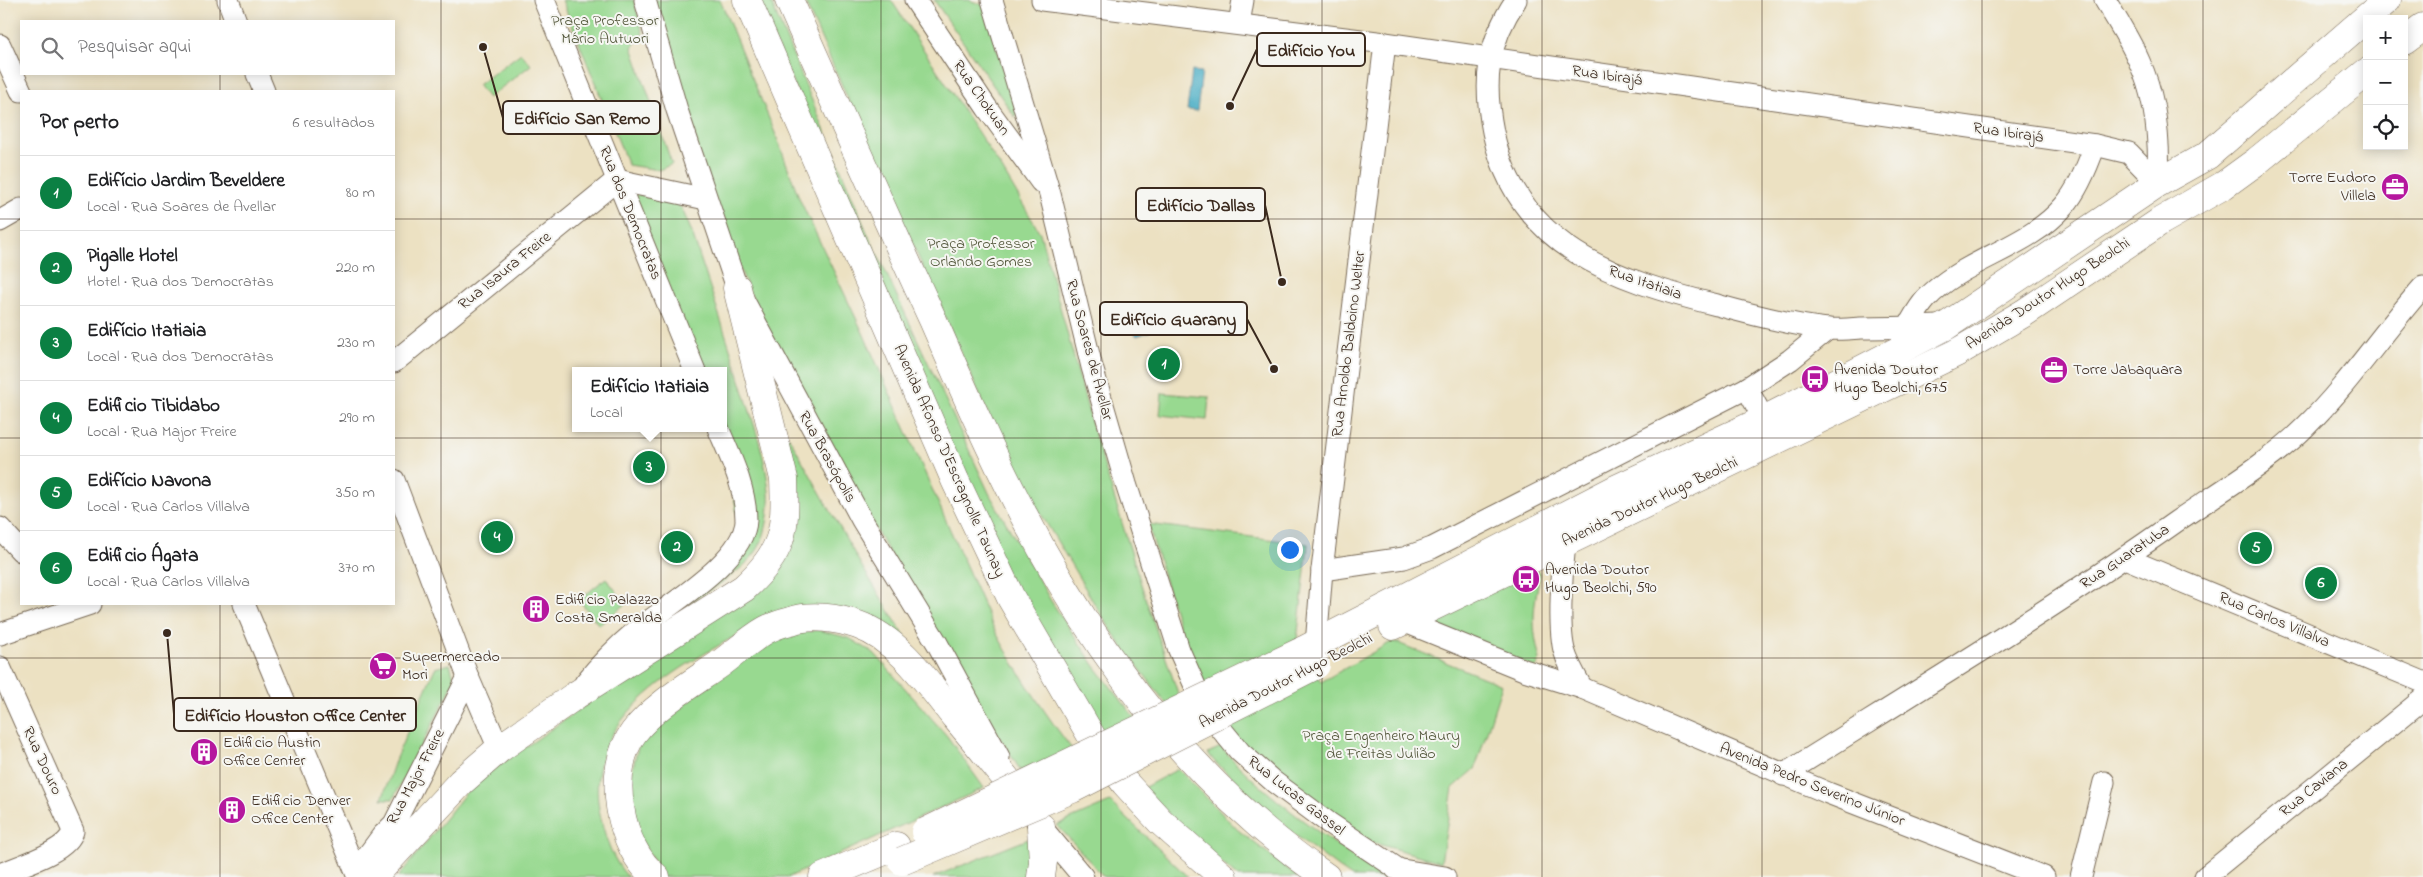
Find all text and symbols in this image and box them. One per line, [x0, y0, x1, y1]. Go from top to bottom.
park label: Praça Professor Mário Autuori [551, 9, 659, 51]
map controls [2363, 15, 2408, 150]
button: + [2363, 15, 2408, 60]
search box [20, 20, 395, 75]
callout: Edifício You [1257, 33, 1365, 66]
icon: search [38, 34, 66, 62]
text: Pesquisar aqui [78, 34, 191, 61]
text: Edifício You [1267, 39, 1355, 65]
street label: Rua Chokuan [946, 55, 1016, 141]
street label: Rua Ibirajá [1570, 59, 1644, 93]
button: − [2363, 60, 2408, 105]
callout: Edifício San Remo [503, 101, 660, 134]
button: locate [2363, 105, 2408, 150]
text: Edifício San Remo [514, 107, 650, 133]
text: Por perto [40, 108, 119, 138]
text: 6 resultados [292, 111, 375, 135]
street label: Rua Ibirajá [1971, 116, 2045, 150]
street label: Rua dos Democratas [592, 142, 668, 284]
place label: Torre Eudoro Villela [2289, 166, 2376, 208]
text: Edifício Jardim Beveldere [87, 168, 285, 195]
office icon: Torre Eudoro Villela [2380, 172, 2410, 202]
text: 1 [53, 181, 59, 205]
text: 80 m [346, 181, 375, 205]
callout: Edifício Dallas [1136, 188, 1265, 221]
text: Edifício Dallas [1147, 194, 1255, 220]
text: Local · Rua Soares de Avellar [87, 195, 276, 219]
street label: Rua Isaura Freire [453, 225, 558, 316]
park label: Praça Professor Orlando Gomes [927, 232, 1035, 274]
street label: Avenida Doutor Hugo Beolchi [1961, 232, 2135, 356]
text: Pigalle Hotel [87, 243, 178, 270]
street label: Rua Arnoldo Baldoino Welter [1326, 250, 1372, 438]
text: 2 [52, 256, 60, 280]
text: 220 m [336, 256, 375, 280]
street label: Rua Itatiaia [1605, 259, 1685, 307]
text: Hotel · Rua dos Democratas [87, 270, 274, 294]
street label: Rua Soares de Avellar [1059, 277, 1119, 423]
callout: Edifício Guarany [1100, 302, 1247, 335]
text: Edifício Guarany [1110, 308, 1236, 335]
text: Edifício Itatiaia [87, 318, 206, 345]
text: 3 [53, 331, 59, 355]
text: 230 m [337, 331, 375, 355]
street label: Avenida Afonso D'Escragnolle Taunay [887, 341, 1011, 581]
text: Local · Rua dos Democratas [87, 345, 274, 369]
pin: 1 [1148, 345, 1180, 383]
office icon: Torre Jabaquara [2039, 355, 2069, 385]
place label: Avenida Doutor Hugo Beolchi, 675 [1834, 358, 1948, 400]
place label: Torre Jabaquara [2073, 358, 2182, 382]
bus stop icon: Avenida Doutor Hugo Beolchi, 675 [1800, 364, 1830, 394]
popup [572, 367, 727, 432]
text: Edifício Itatiaia [590, 374, 709, 401]
text: Edificio Tibidabo [87, 393, 220, 420]
text: Local [590, 401, 623, 425]
text: 4 [53, 406, 59, 430]
text: 290 m [339, 406, 375, 430]
street label: Rua Brasópolis [792, 407, 862, 507]
text: Local · Rua Major Freire [87, 420, 237, 444]
pin: 3 [633, 448, 665, 486]
street label: Avenida Doutor Hugo Beolchi [1558, 451, 1742, 553]
text: Edifício Navona [87, 468, 211, 495]
text: 5 [51, 481, 61, 505]
text: 350 m [336, 481, 375, 505]
text: Local · Rua Carlos Villalva [87, 495, 250, 519]
pin: 4 [481, 518, 513, 556]
street label: Rua Guaratuba [2075, 518, 2175, 596]
pin: 2 [661, 528, 693, 566]
pin: 5 [2240, 529, 2272, 567]
your location [1277, 537, 1303, 563]
text: Edificio Ágata [87, 543, 199, 570]
text: 6 [52, 556, 60, 580]
text: 370 m [338, 556, 375, 580]
place label: Avenida Doutor Hugo Beolchi, 590 [1545, 558, 1657, 600]
bus stop icon: Avenida Doutor Hugo Beolchi, 590 [1511, 564, 1541, 594]
pin: 6 [2305, 564, 2337, 602]
text: Local · Rua Carlos Villalva [87, 570, 250, 594]
street label: Rua Carlos Villalva [2215, 586, 2333, 654]
place label: Edificio Palazzo Costa Smeralda [555, 588, 662, 630]
building icon: Edificio Palazzo Costa Smeralda [521, 594, 551, 624]
street label: Avenida Doutor Hugo Beolchi [1195, 627, 1377, 735]
place label: Supermercado Mori [402, 645, 500, 687]
supermarket icon: Supermercado Mori [368, 651, 398, 681]
callout: Edifício Houston Office Center [174, 698, 416, 731]
text: Edifício Houston Office Center [184, 704, 406, 730]
street label: Rua Douro [16, 723, 68, 799]
street label: Rua Major Freire [381, 724, 452, 829]
park label: Praça Engenheiro Maury de Freitas Julião [1302, 724, 1460, 766]
place label: Edificio Austin Office Center [223, 731, 321, 773]
building icon: Edificio Austin Office Center [189, 737, 219, 767]
street label: Avenida Pedro Severino Júnior [1716, 737, 1908, 833]
street label: Rua Lucas Gassel [1242, 750, 1350, 842]
street label: Rua Caviana [2274, 753, 2354, 823]
place label: Edificio Denver Office Center [251, 789, 351, 831]
building icon: Edificio Denver Office Center [217, 795, 247, 825]

